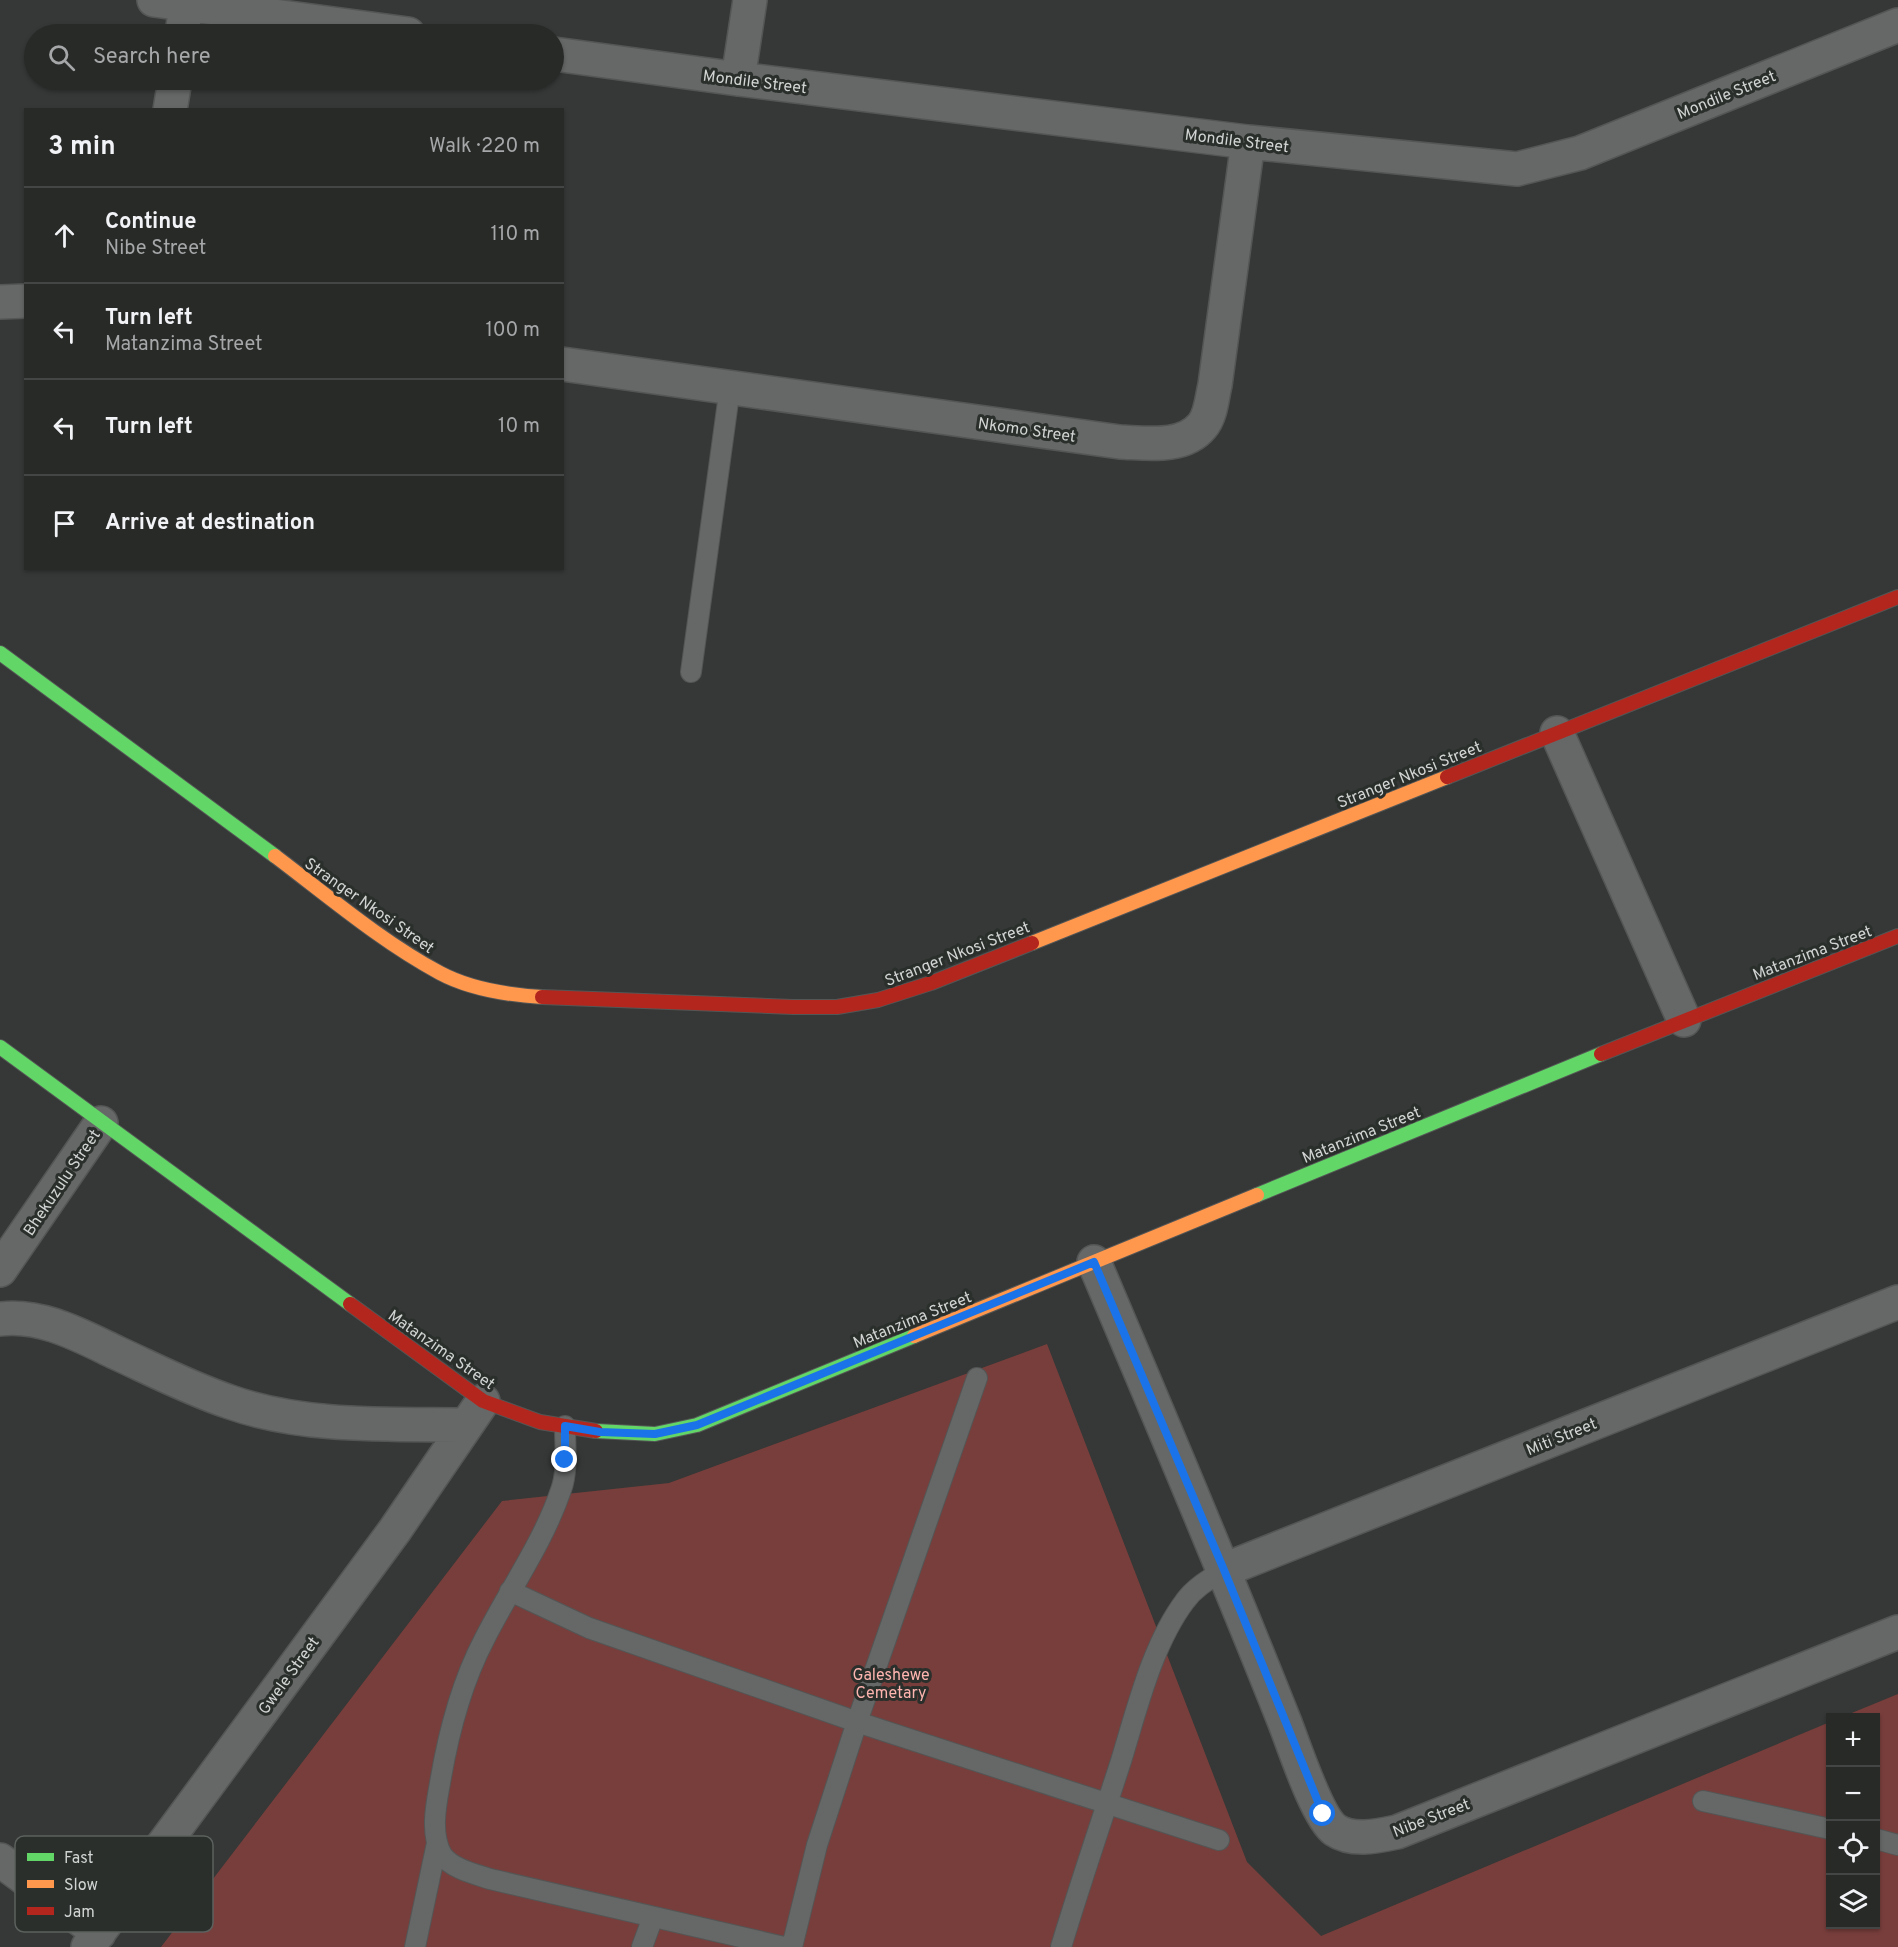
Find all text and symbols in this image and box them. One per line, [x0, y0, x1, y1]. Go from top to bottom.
search box [24, 24, 564, 90]
icon: search [45, 41, 78, 74]
text: Search here [93, 44, 211, 71]
street label: Mondile Street [702, 67, 808, 99]
street label: Mondile Street [1674, 67, 1779, 125]
street label: Mondile Street [1184, 126, 1290, 158]
text: 3 min [48, 131, 116, 164]
text: Walk · 220 m [429, 134, 540, 160]
text: Continue [105, 209, 196, 236]
icon: ahead [48, 219, 81, 252]
text: 110 m [491, 222, 540, 248]
text: Nibe Street [105, 236, 206, 262]
text: Turn left [105, 305, 193, 332]
icon: left [48, 315, 81, 348]
text: 100 m [485, 318, 540, 344]
text: Matanzima Street [105, 332, 263, 358]
icon: left [48, 411, 81, 444]
text: Turn left [105, 414, 193, 441]
text: 10 m [498, 414, 540, 440]
street label: Nkomo Street [976, 414, 1077, 448]
icon: arrive [48, 507, 81, 540]
text: Arrive at destination [105, 510, 315, 537]
street label: Stranger Nkosi Street [1335, 738, 1485, 814]
street label: Stranger Nkosi Street [300, 854, 438, 959]
street label: Stranger Nkosi Street [882, 918, 1033, 992]
street label: Matanzima Street [1750, 922, 1875, 986]
street label: Matanzima Street [1300, 1103, 1424, 1169]
street label: Bhekuzulu Street [20, 1126, 106, 1240]
street label: Matanzima Street [851, 1288, 975, 1354]
street label: Matanzima Street [383, 1306, 498, 1395]
street label: Miti Street [1523, 1415, 1600, 1461]
route end [551, 1446, 577, 1472]
street label: Gwele Street [255, 1633, 325, 1719]
park label: Galeshewe Cemetary [852, 1666, 930, 1704]
map controls [1826, 1713, 1880, 1929]
button: + [1826, 1713, 1880, 1767]
button: − [1826, 1767, 1880, 1821]
street label: Nibe Street [1390, 1795, 1473, 1843]
route start [1309, 1800, 1335, 1826]
button: locate [1826, 1821, 1880, 1875]
legend [15, 1836, 213, 1932]
text: Fast [64, 1849, 94, 1869]
button: layers [1826, 1875, 1880, 1929]
text: Slow [64, 1876, 98, 1896]
text: Jam [64, 1903, 95, 1923]

